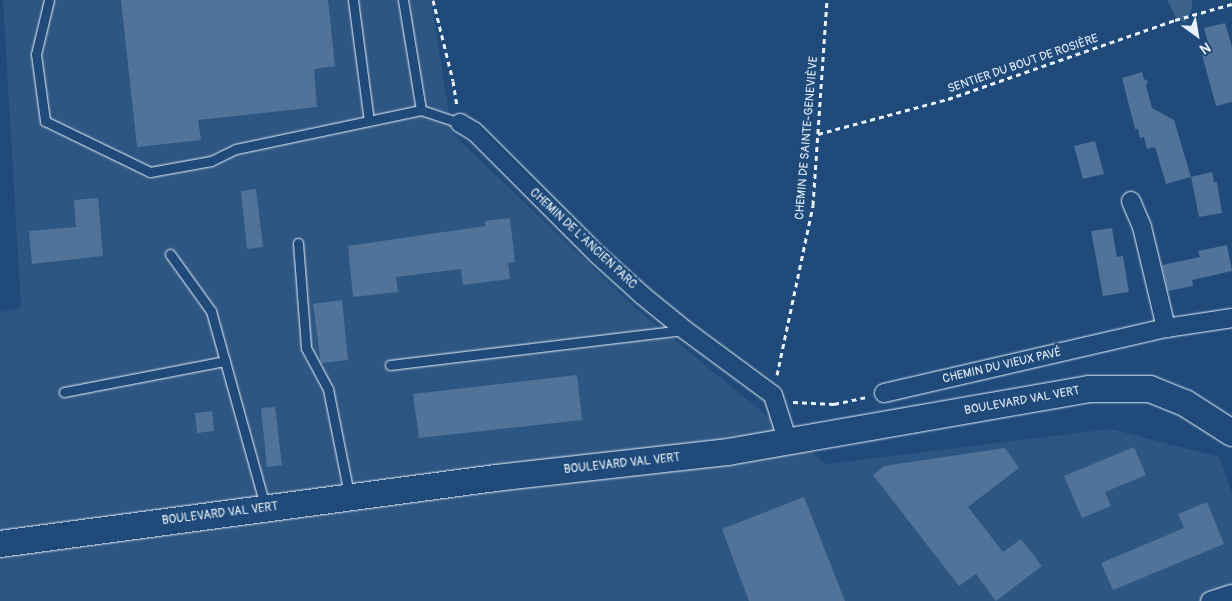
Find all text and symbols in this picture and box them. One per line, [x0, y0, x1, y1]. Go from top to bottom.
north arrow [1172, 10, 1222, 60]
street label: SENTIER DU BOUT DE ROSIÈRE [946, 31, 1100, 97]
text: N [1197, 38, 1214, 58]
street label: CHEMIN DE SAINTE-GENEVIÈVE [793, 56, 821, 220]
street label: CHEMIN DE L'ANCIEN PARC [527, 186, 639, 292]
street label: CHEMIN DU VIEUX PAVÉ [941, 345, 1063, 387]
street label: BOULEVARD VAL VERT [963, 384, 1081, 418]
street label: BOULEVARD VAL VERT [563, 451, 681, 477]
street label: BOULEVARD VAL VERT [161, 500, 279, 528]

